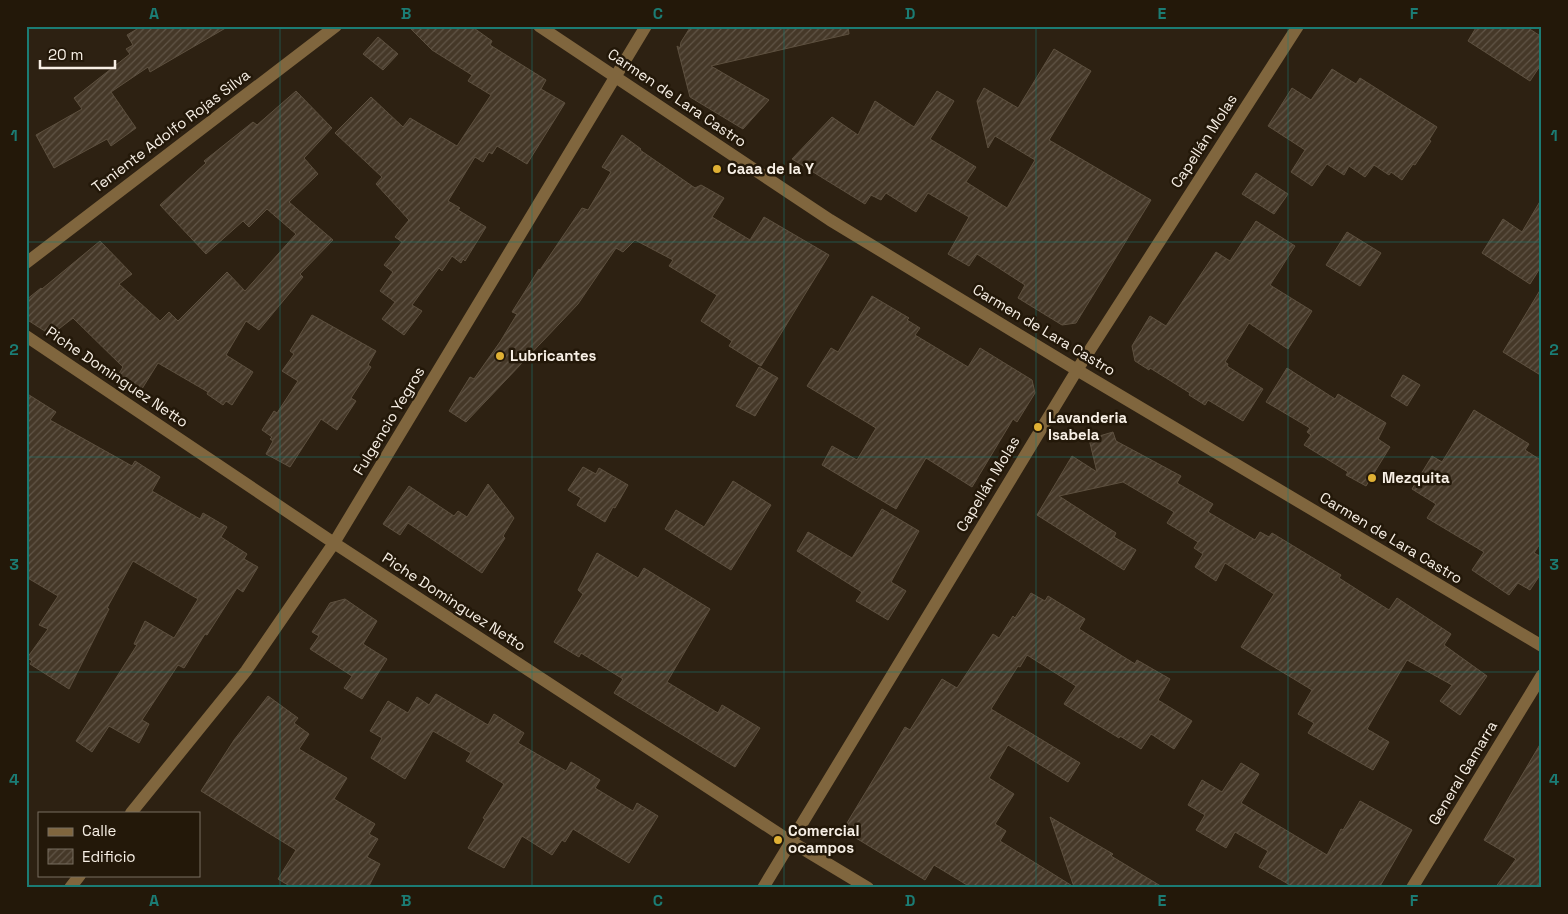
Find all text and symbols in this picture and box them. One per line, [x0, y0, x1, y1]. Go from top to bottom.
text: A [149, 3, 159, 24]
text: B [401, 3, 411, 24]
text: C [653, 3, 663, 24]
text: D [905, 3, 915, 24]
text: E [1158, 3, 1167, 24]
text: F [1410, 3, 1419, 24]
scale bar [40, 38, 115, 70]
street label: Carmen de Lara Castro [604, 44, 750, 151]
text: 20 m [48, 45, 83, 64]
street label: Teniente Adolfo Rojas Silva [88, 65, 254, 196]
street label: Capellán Molas [1166, 90, 1241, 191]
text: 1 [10, 125, 18, 146]
text: 1 [1550, 125, 1558, 146]
place label: Caaa de la Y [727, 159, 815, 178]
marker: Caaa de la Y [711, 163, 723, 175]
street label: Carmen de Lara Castro [969, 279, 1119, 380]
street label: Piche Dominguez Netto [43, 322, 192, 431]
text: 2 [9, 339, 19, 360]
text: 2 [1549, 339, 1559, 360]
place label: Lubricantes [510, 346, 597, 365]
marker: Lubricantes [494, 350, 506, 362]
street label: Fulgencio Yegros [349, 363, 428, 478]
place label: Lavanderia Isabela [1048, 408, 1127, 444]
marker: Lavanderia Isabela [1032, 421, 1044, 433]
street label: Capellán Molas [952, 432, 1024, 535]
place label: Mezquita [1382, 468, 1450, 487]
marker: Mezquita [1366, 472, 1378, 484]
street label: Carmen de Lara Castro [1316, 487, 1466, 588]
street label: Piche Dominguez Netto [379, 548, 530, 655]
text: 3 [9, 554, 19, 575]
text: 3 [1549, 554, 1559, 575]
street label: General Gamarra [1424, 717, 1501, 828]
text: 4 [9, 769, 19, 790]
text: 4 [1549, 769, 1559, 790]
legend [38, 812, 200, 876]
text: Calle [82, 821, 117, 840]
place label: Comercial ocampos [788, 821, 859, 857]
marker: Comercial ocampos [772, 834, 784, 846]
text: Edificio [82, 847, 136, 866]
text: A [149, 890, 159, 911]
text: B [401, 890, 411, 911]
text: C [653, 890, 663, 911]
text: D [905, 890, 915, 911]
text: E [1158, 890, 1167, 911]
text: F [1410, 890, 1419, 911]

